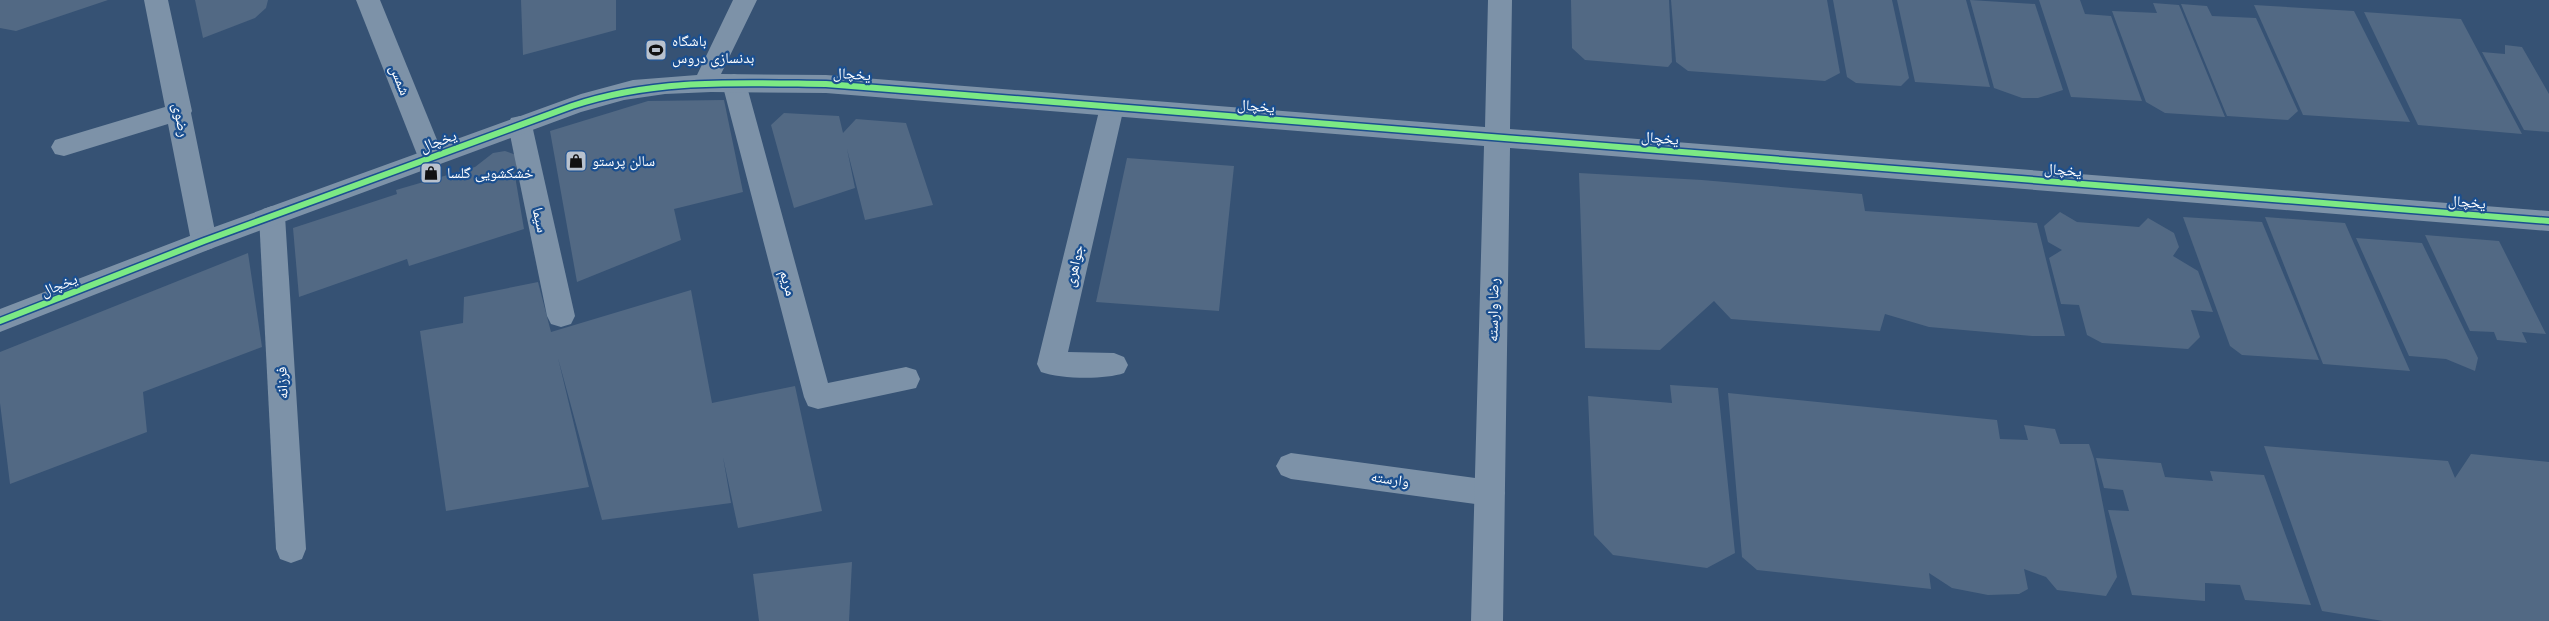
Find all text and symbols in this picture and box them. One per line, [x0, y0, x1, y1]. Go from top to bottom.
place label: باشگاه بدنسازی دروس [672, 31, 754, 68]
sports icon: باشگاه بدنسازی دروس [644, 38, 668, 62]
street label: شمس [385, 62, 415, 98]
street label: یخچال [832, 63, 872, 85]
street label: یخچال [1236, 94, 1276, 118]
street label: رضوی [168, 101, 194, 139]
street label: یخچال [417, 125, 459, 157]
street label: یخچال [1640, 126, 1680, 150]
shop icon: سالن پرستو [564, 149, 588, 173]
place label: سالن پرستو [592, 151, 655, 171]
street label: یخچال [2043, 158, 2083, 182]
shop icon: خشکشویی گلسا [419, 161, 443, 185]
place label: خشکشویی گلسا [447, 163, 534, 183]
street label: یخچال [2447, 190, 2487, 214]
street label: سیما [528, 206, 552, 235]
street label: جواهری [1059, 242, 1089, 289]
street label: مریم [775, 268, 801, 298]
street label: یخچال [38, 269, 81, 301]
street label: رضا وارسته [1482, 278, 1504, 342]
street label: فرزانه [271, 366, 293, 400]
street label: وارسته [1370, 466, 1410, 492]

